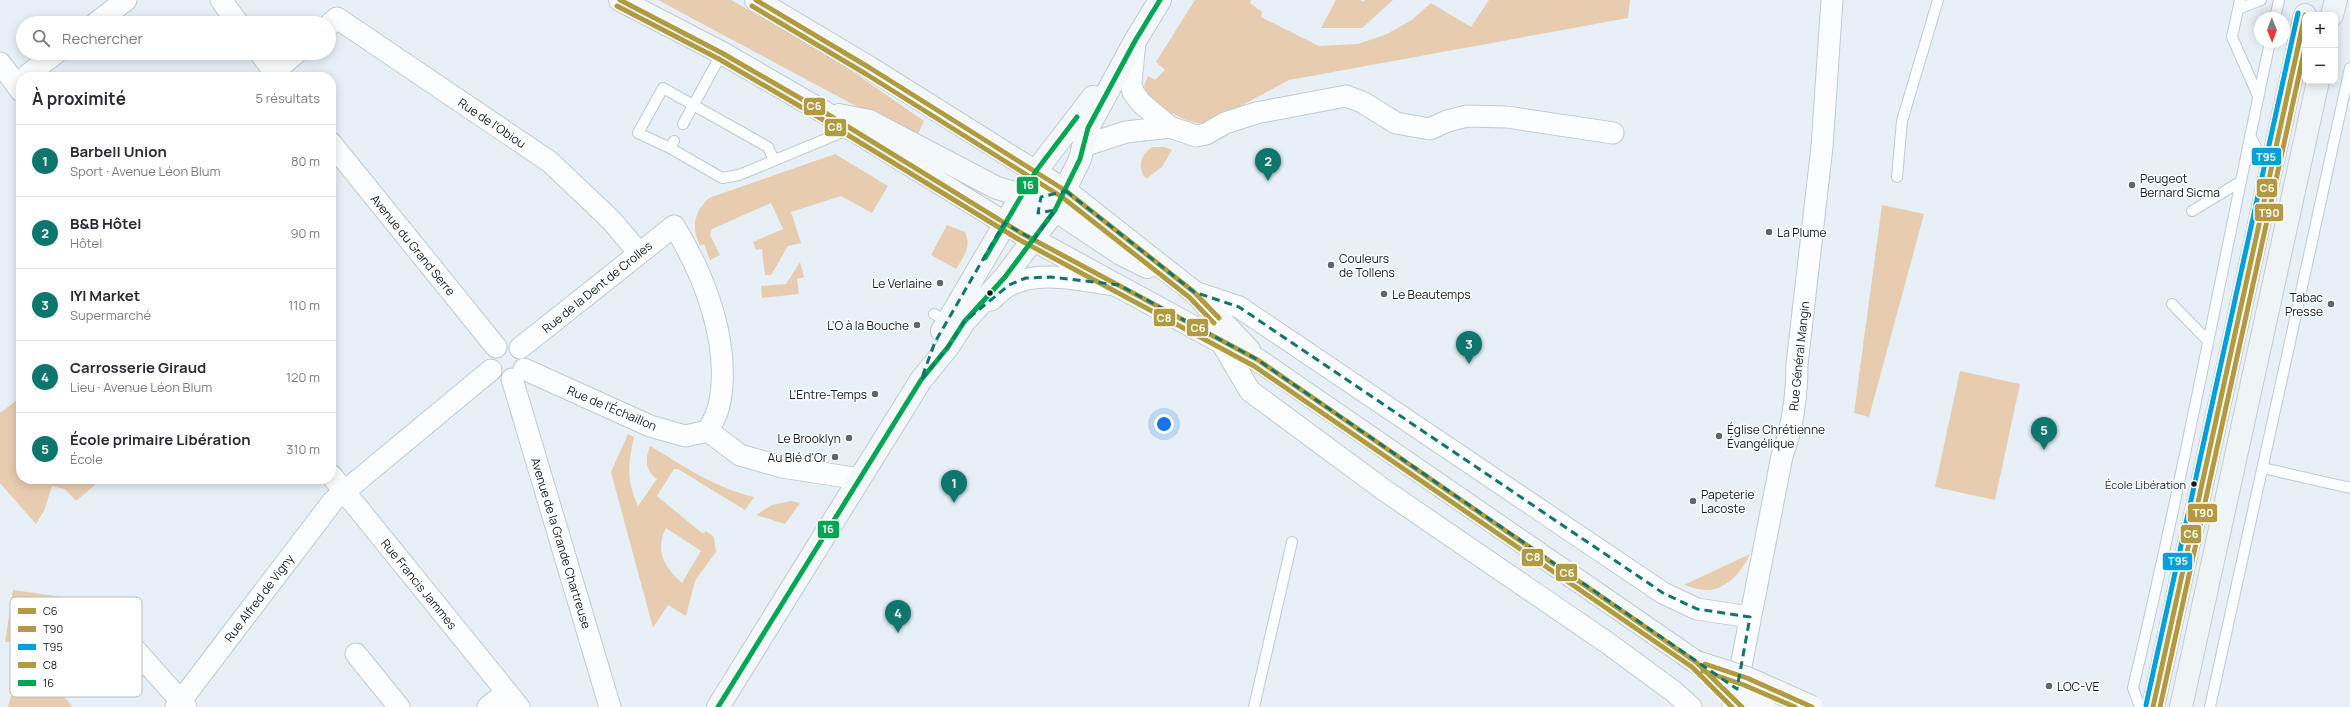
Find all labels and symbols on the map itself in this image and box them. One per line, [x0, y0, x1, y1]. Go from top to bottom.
north arrow [2254, 12, 2290, 48]
street label: Rue de l'Obiou [455, 94, 529, 152]
line badge: C6 [803, 97, 826, 116]
text: C6 [807, 98, 822, 113]
line badge: C8 [824, 118, 847, 137]
text: C8 [828, 119, 843, 134]
line badge: T95 [2251, 147, 2282, 166]
pin: 2 [1255, 148, 1281, 181]
text: T95 [2256, 149, 2276, 164]
place label: Peugeot Bernard Sicma [2140, 170, 2220, 201]
line badge: 16 [1016, 176, 1039, 195]
text: 16 [1022, 177, 1034, 192]
line badge: C6 [2256, 178, 2278, 198]
marker: Peugeot Bernard Sicma [2127, 180, 2137, 190]
text: C6 [2260, 180, 2275, 195]
street label: Avenue du Grand Serre [367, 191, 459, 299]
line badge: T90 [2254, 203, 2284, 222]
text: T90 [2259, 205, 2279, 220]
place label: La Plume [1777, 224, 1827, 241]
marker: La Plume [1764, 227, 1774, 237]
street label: Rue de la Dent de Crolles [538, 237, 656, 337]
place label: Couleurs de Tollens [1339, 250, 1395, 281]
marker: Couleurs de Tollens [1326, 260, 1336, 270]
place label: Le Verlaine [872, 275, 932, 292]
marker: Le Verlaine [935, 278, 945, 288]
place label: Le Beautemps [1392, 286, 1471, 303]
unlabelled marker [985, 288, 995, 298]
marker: Le Beautemps [1379, 289, 1389, 299]
place label: Tabac Presse [2285, 289, 2323, 320]
marker: Tabac Presse [2326, 299, 2336, 309]
street label: Rue Général Mangin [1785, 300, 1813, 412]
line badge: C8 [1153, 308, 1176, 327]
text: C8 [1157, 310, 1172, 325]
place label: L'O à la Bouche [827, 317, 909, 334]
line badge: C6 [1186, 318, 1209, 337]
marker: L'O à la Bouche [912, 320, 922, 330]
text: C6 [1191, 320, 1206, 335]
pin: 3 [1456, 331, 1482, 364]
street label: Rue de l'Échaillon [565, 382, 659, 434]
place label: L'Entre-Temps [789, 386, 867, 403]
marker: L'Entre-Temps [870, 389, 880, 399]
your location [1154, 414, 1174, 434]
pin: 5 [2031, 417, 2057, 450]
place label: Église Chrétienne Évangélique [1727, 421, 1825, 452]
place label: Le Brooklyn [777, 430, 841, 447]
marker: Église Chrétienne Évangélique [1714, 431, 1724, 441]
marker: Le Brooklyn [844, 433, 854, 443]
place label: Au Blé d'Or [768, 449, 828, 466]
marker: Au Blé d'Or [830, 452, 840, 462]
street label: Avenue de la Grande Chartreuse [527, 455, 595, 631]
pin: 1 [941, 470, 967, 503]
place label: École Libération [2105, 477, 2186, 492]
marker: École Libération [2189, 479, 2199, 489]
place label: Papeterie Lacoste [1701, 486, 1754, 517]
marker: Papeterie Lacoste [1688, 496, 1698, 506]
line badge: T90 [2187, 503, 2218, 523]
text: T90 [2193, 505, 2213, 520]
line badge: 16 [817, 520, 840, 539]
text: 16 [822, 521, 834, 536]
line badge: C6 [2180, 524, 2202, 544]
text: C6 [2184, 526, 2199, 541]
street label: Rue Francis Jammes [377, 535, 461, 633]
line badge: C8 [1521, 548, 1544, 567]
text: C8 [1526, 549, 1541, 564]
street label: Rue Alfred de Vigny [220, 550, 298, 646]
line badge: T95 [2162, 552, 2193, 571]
text: T95 [2168, 553, 2188, 568]
line badge: C6 [1555, 563, 1578, 582]
text: C6 [1560, 565, 1575, 580]
legend [10, 597, 142, 697]
pin: 4 [885, 600, 911, 633]
text: C6 [43, 603, 58, 618]
text: T90 [43, 621, 63, 636]
text: T95 [43, 639, 63, 654]
text: C8 [43, 657, 57, 672]
text: 16 [43, 675, 54, 690]
place label: LOC-VE [2057, 678, 2099, 695]
marker: LOC-VE [2044, 681, 2054, 691]

